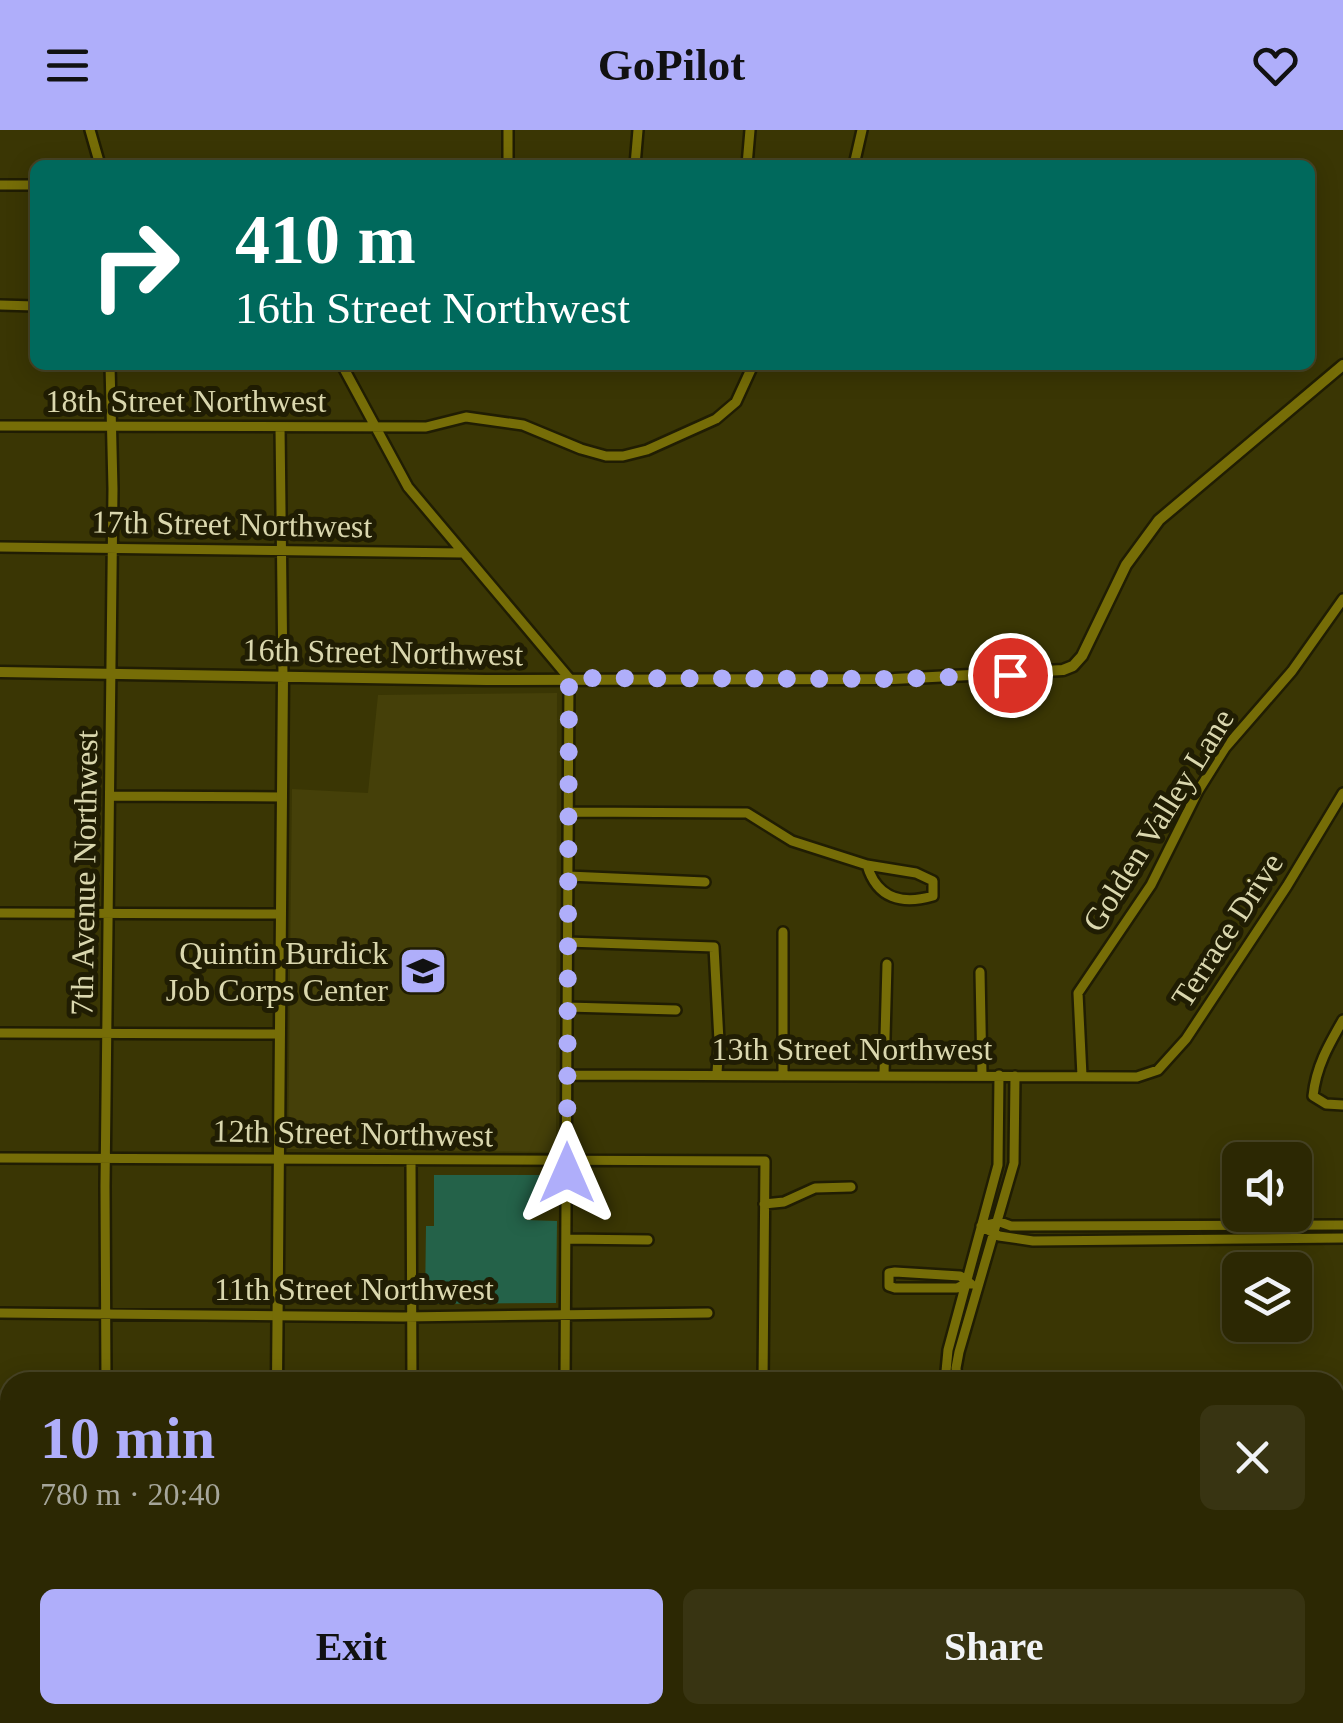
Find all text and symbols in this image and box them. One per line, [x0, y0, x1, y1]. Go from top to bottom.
icon: menu [40, 38, 95, 93]
icon: heart [1248, 38, 1303, 93]
text: GoPilot [598, 40, 745, 90]
icon: right [70, 200, 200, 330]
text: 410 m [235, 201, 416, 278]
text: 16th Street Northwest [235, 283, 630, 333]
street label: 18th Street Northwest [46, 383, 327, 419]
street label: 17th Street Northwest [91, 504, 373, 544]
street label: 16th Street Northwest [242, 632, 524, 672]
pin [968, 633, 1053, 718]
icon: arrive [983, 648, 1038, 703]
street label: Golden Valley Lane [1075, 702, 1241, 938]
street label: 7th Avenue Northwest [64, 730, 104, 1016]
street label: Terrace Drive [1164, 846, 1290, 1014]
place label: Quintin Burdick Job Corps Center [166, 935, 388, 1008]
school or university icon: Quintin Burdick Job Corps Center [397, 945, 449, 997]
street label: 13th Street Northwest [712, 1031, 993, 1067]
street label: 12th Street Northwest [212, 1113, 494, 1153]
position arrow [515, 1121, 619, 1225]
map controls [1222, 1142, 1312, 1342]
button: sound [1222, 1142, 1312, 1232]
button: layers [1222, 1252, 1312, 1342]
street label: 11th Street Northwest [214, 1271, 494, 1307]
text: 10 min [40, 1405, 215, 1471]
button: close [1200, 1405, 1305, 1510]
text: 780 m · 20:40 [40, 1476, 220, 1512]
button: Exit [40, 1589, 663, 1704]
button: Share [683, 1589, 1305, 1704]

